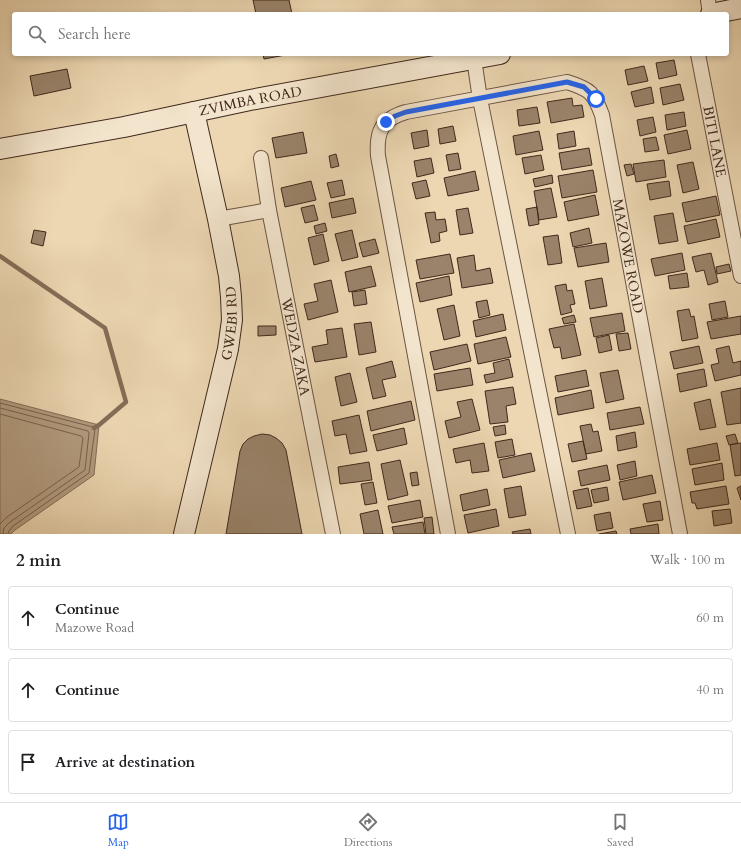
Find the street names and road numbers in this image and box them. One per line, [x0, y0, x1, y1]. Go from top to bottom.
street label: ZVIMBA ROAD [197, 82, 303, 121]
street label: BITI LANE [698, 104, 731, 179]
street label: MAZOWE ROAD [608, 197, 648, 315]
street label: GWEBI RD [217, 285, 242, 362]
street label: WEDZA ZAKA [276, 295, 314, 398]

